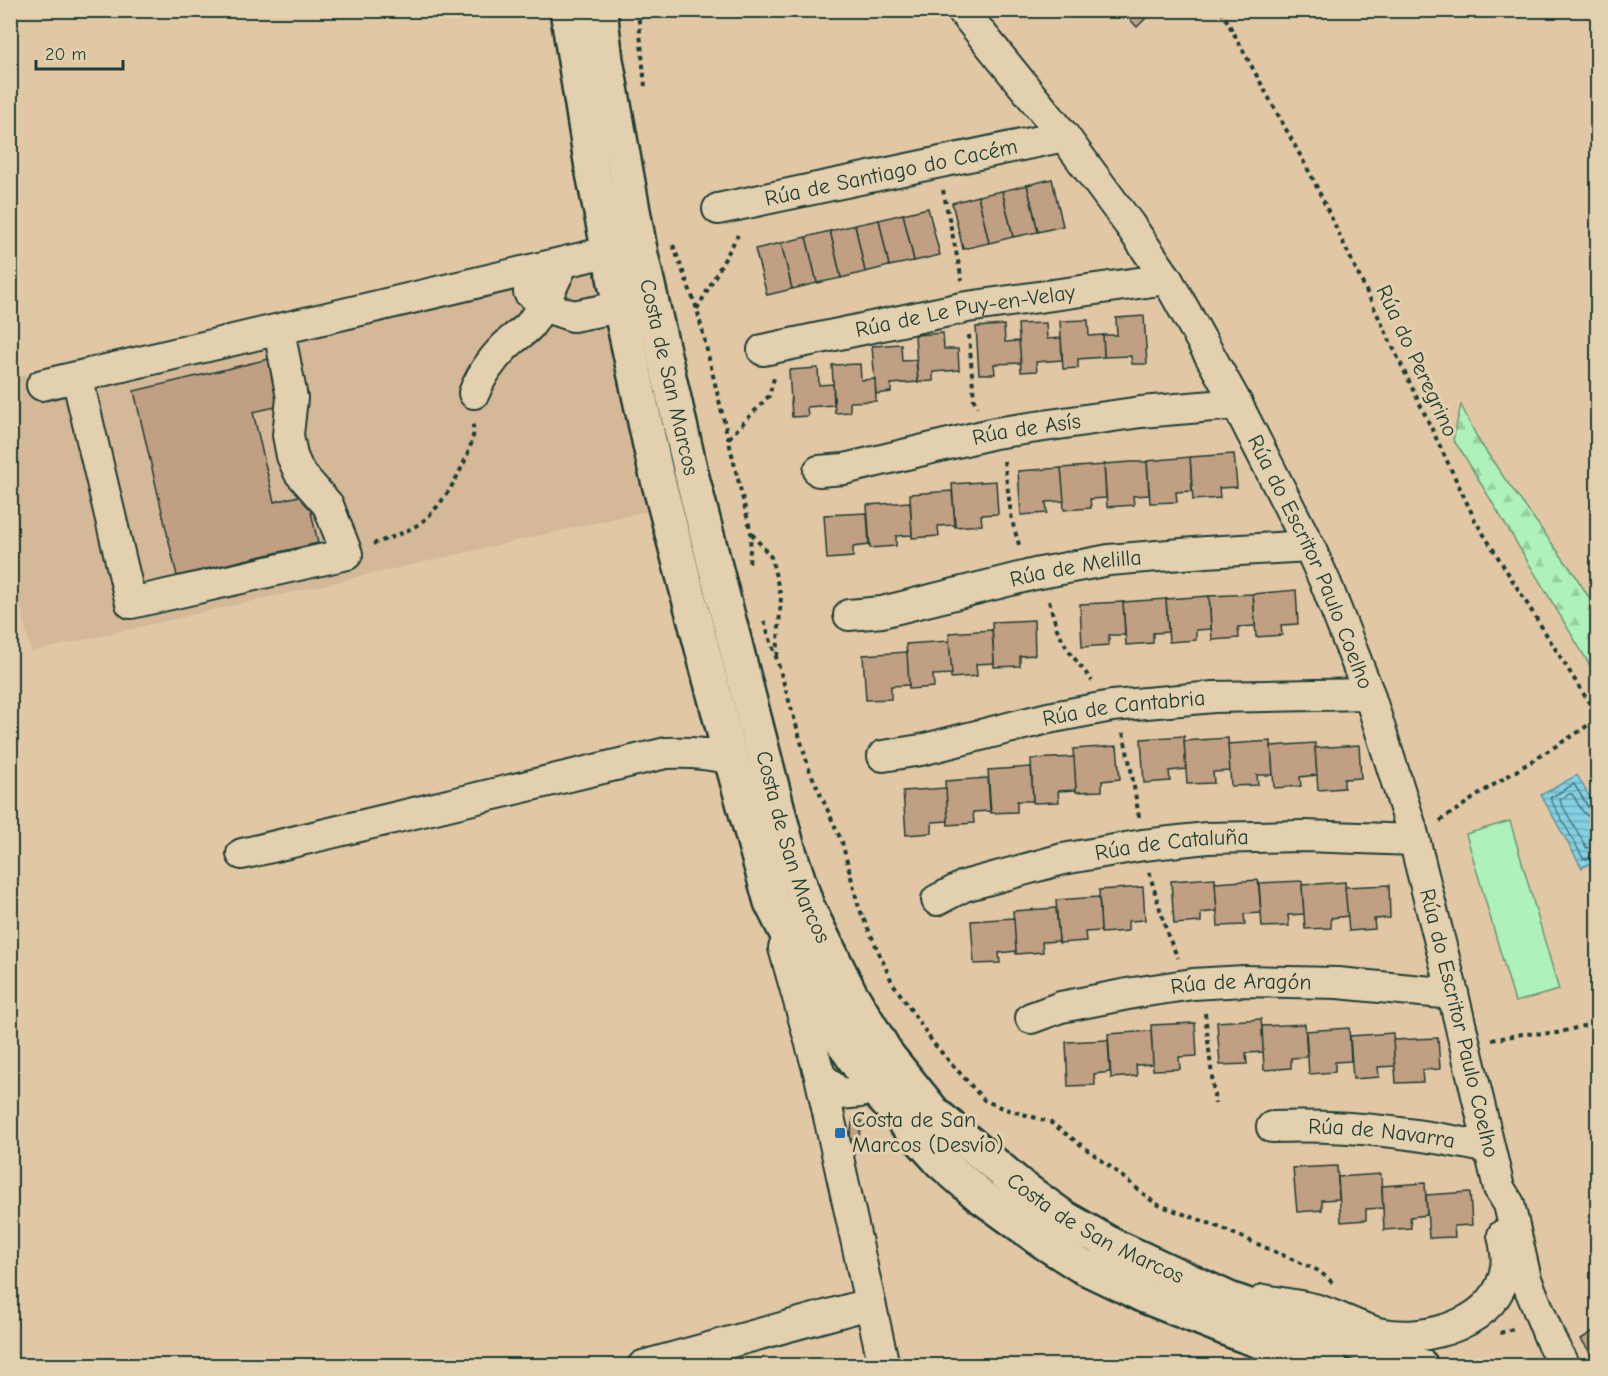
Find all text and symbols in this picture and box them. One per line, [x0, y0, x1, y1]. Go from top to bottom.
scale bar [36, 33, 123, 71]
text: 20 m [45, 44, 86, 65]
street label: Rúa de Santiago do Cacém [762, 133, 1020, 212]
street label: Costa de San Marcos [634, 277, 704, 478]
street label: Rúa de Le Puy-en-Velay [853, 279, 1077, 343]
street label: Rúa do Peregrino [1370, 281, 1464, 441]
street label: Rúa de Asís [970, 408, 1082, 451]
street label: Rúa do Escritor Paulo Coelho [1242, 430, 1379, 693]
street label: Rúa de Melilla [1007, 544, 1143, 593]
street label: Rúa de Cantabria [1040, 685, 1206, 732]
street label: Costa de San Marcos [750, 748, 836, 947]
street label: Rúa de Cataluña [1093, 824, 1249, 866]
street label: Rúa do Escritor Paulo Coelho [1414, 886, 1504, 1160]
street label: Rúa de Aragón [1169, 968, 1312, 1000]
place label: Costa de San Marcos (Desvío) [852, 1107, 1004, 1158]
street label: Rúa de Navarra [1308, 1113, 1457, 1154]
marker: Costa de San Marcos (Desvío) [833, 1126, 847, 1140]
street label: Costa de San Marcos [1001, 1167, 1188, 1289]

